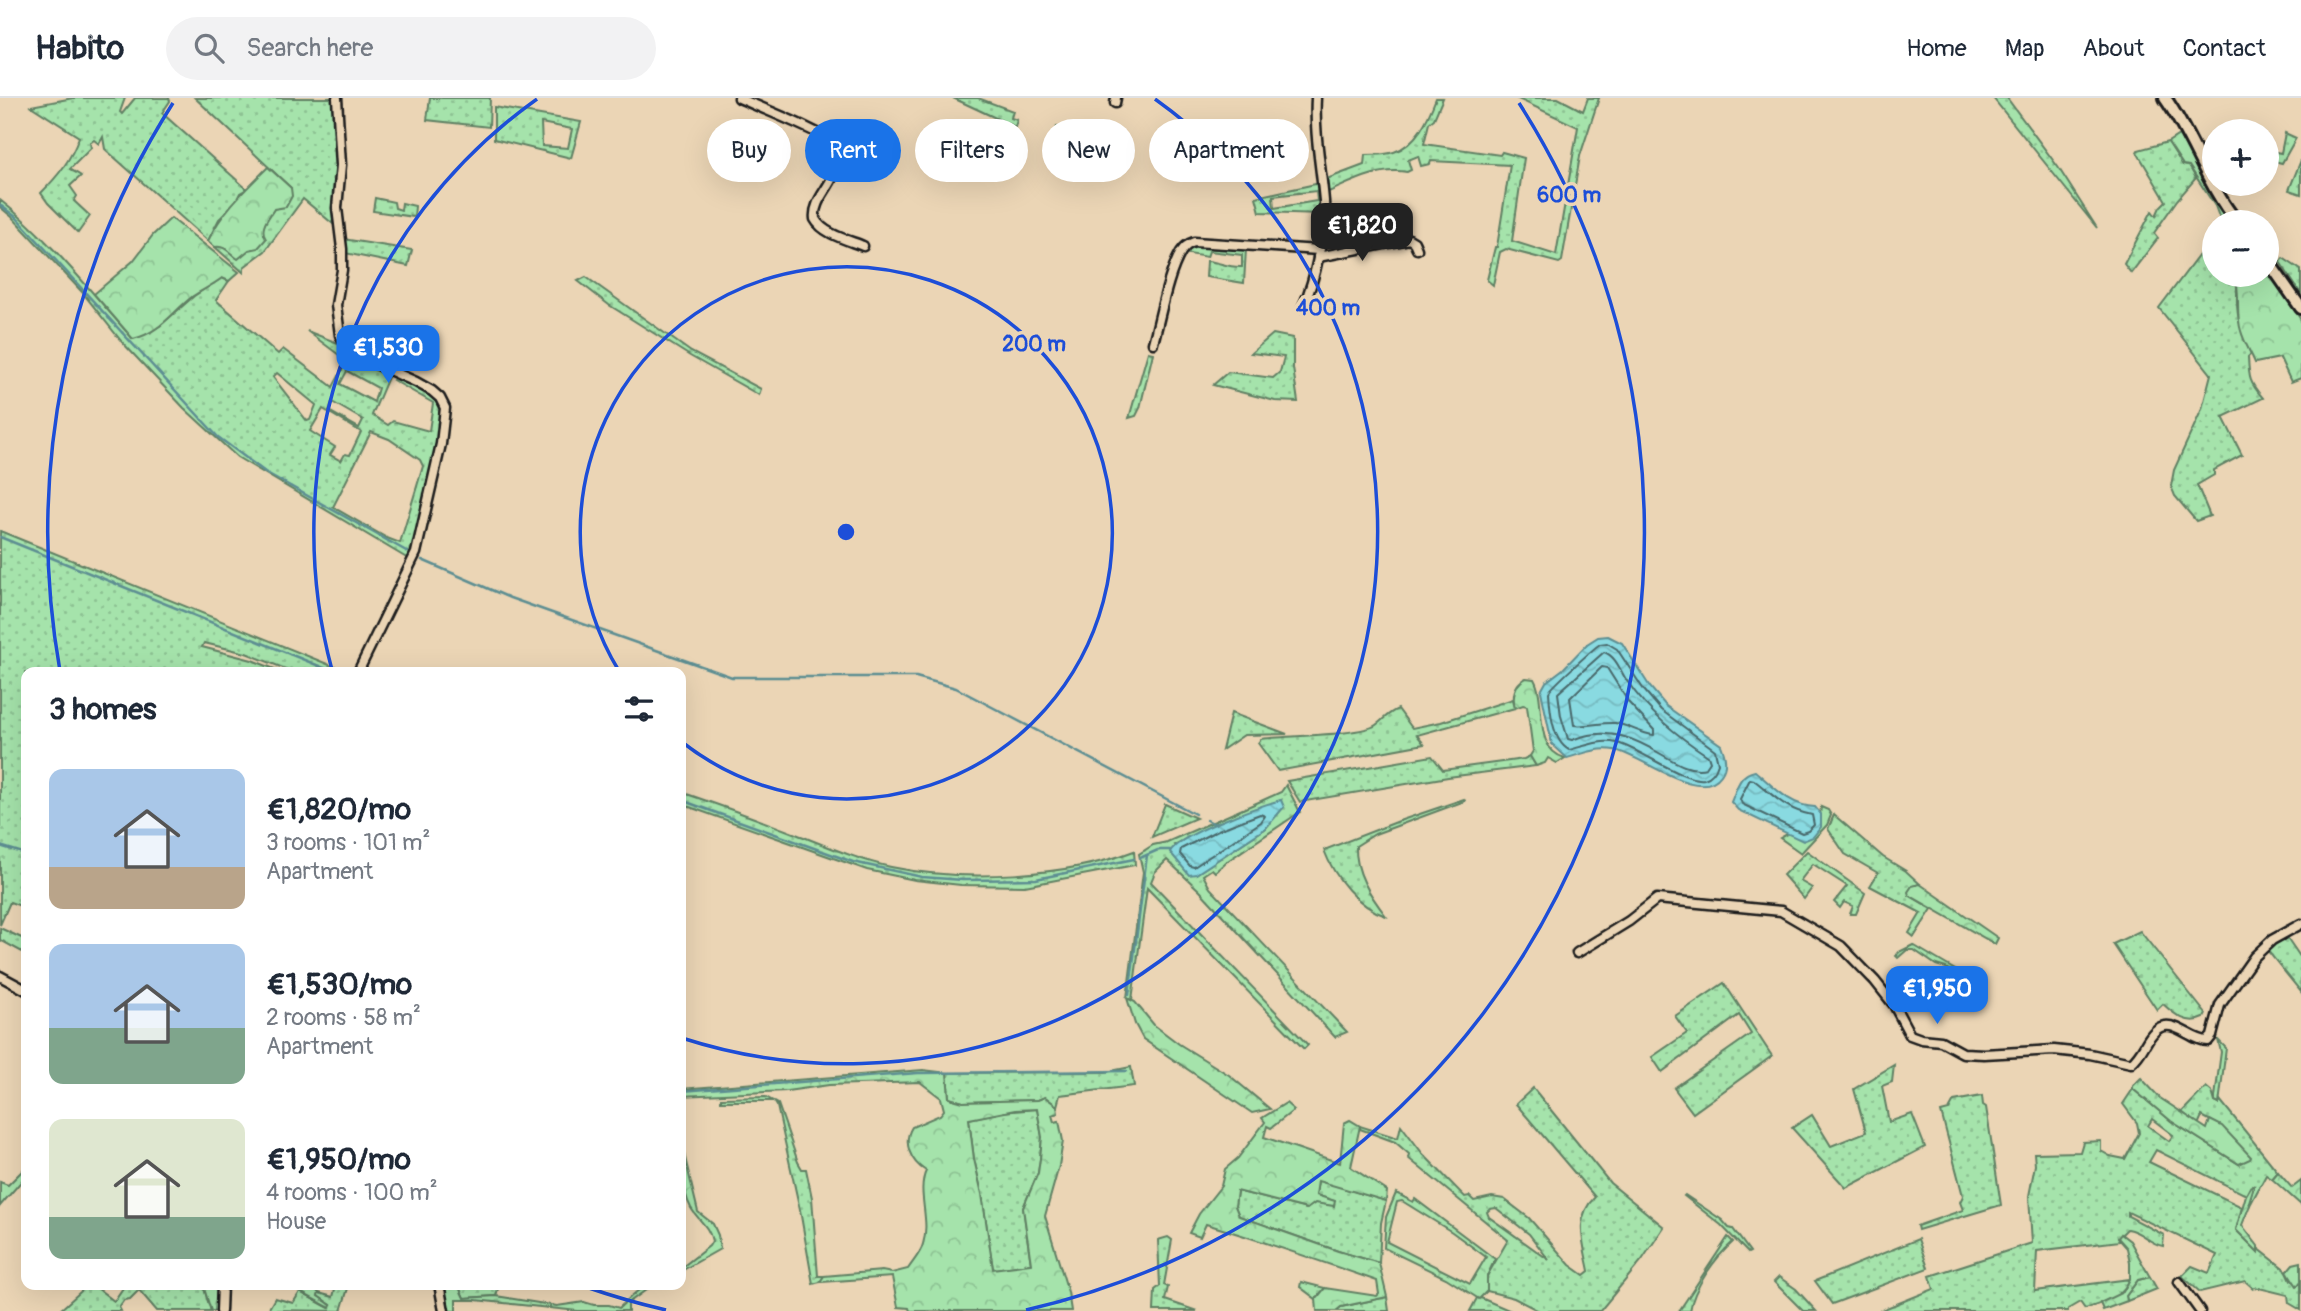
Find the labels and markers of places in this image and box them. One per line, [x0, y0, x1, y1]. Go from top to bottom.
pin: €1,820 [1305, 204, 1419, 263]
pin: €1,530 [331, 326, 445, 385]
centre of rings [834, 520, 858, 544]
pin: €1,950 [1880, 967, 1994, 1026]

